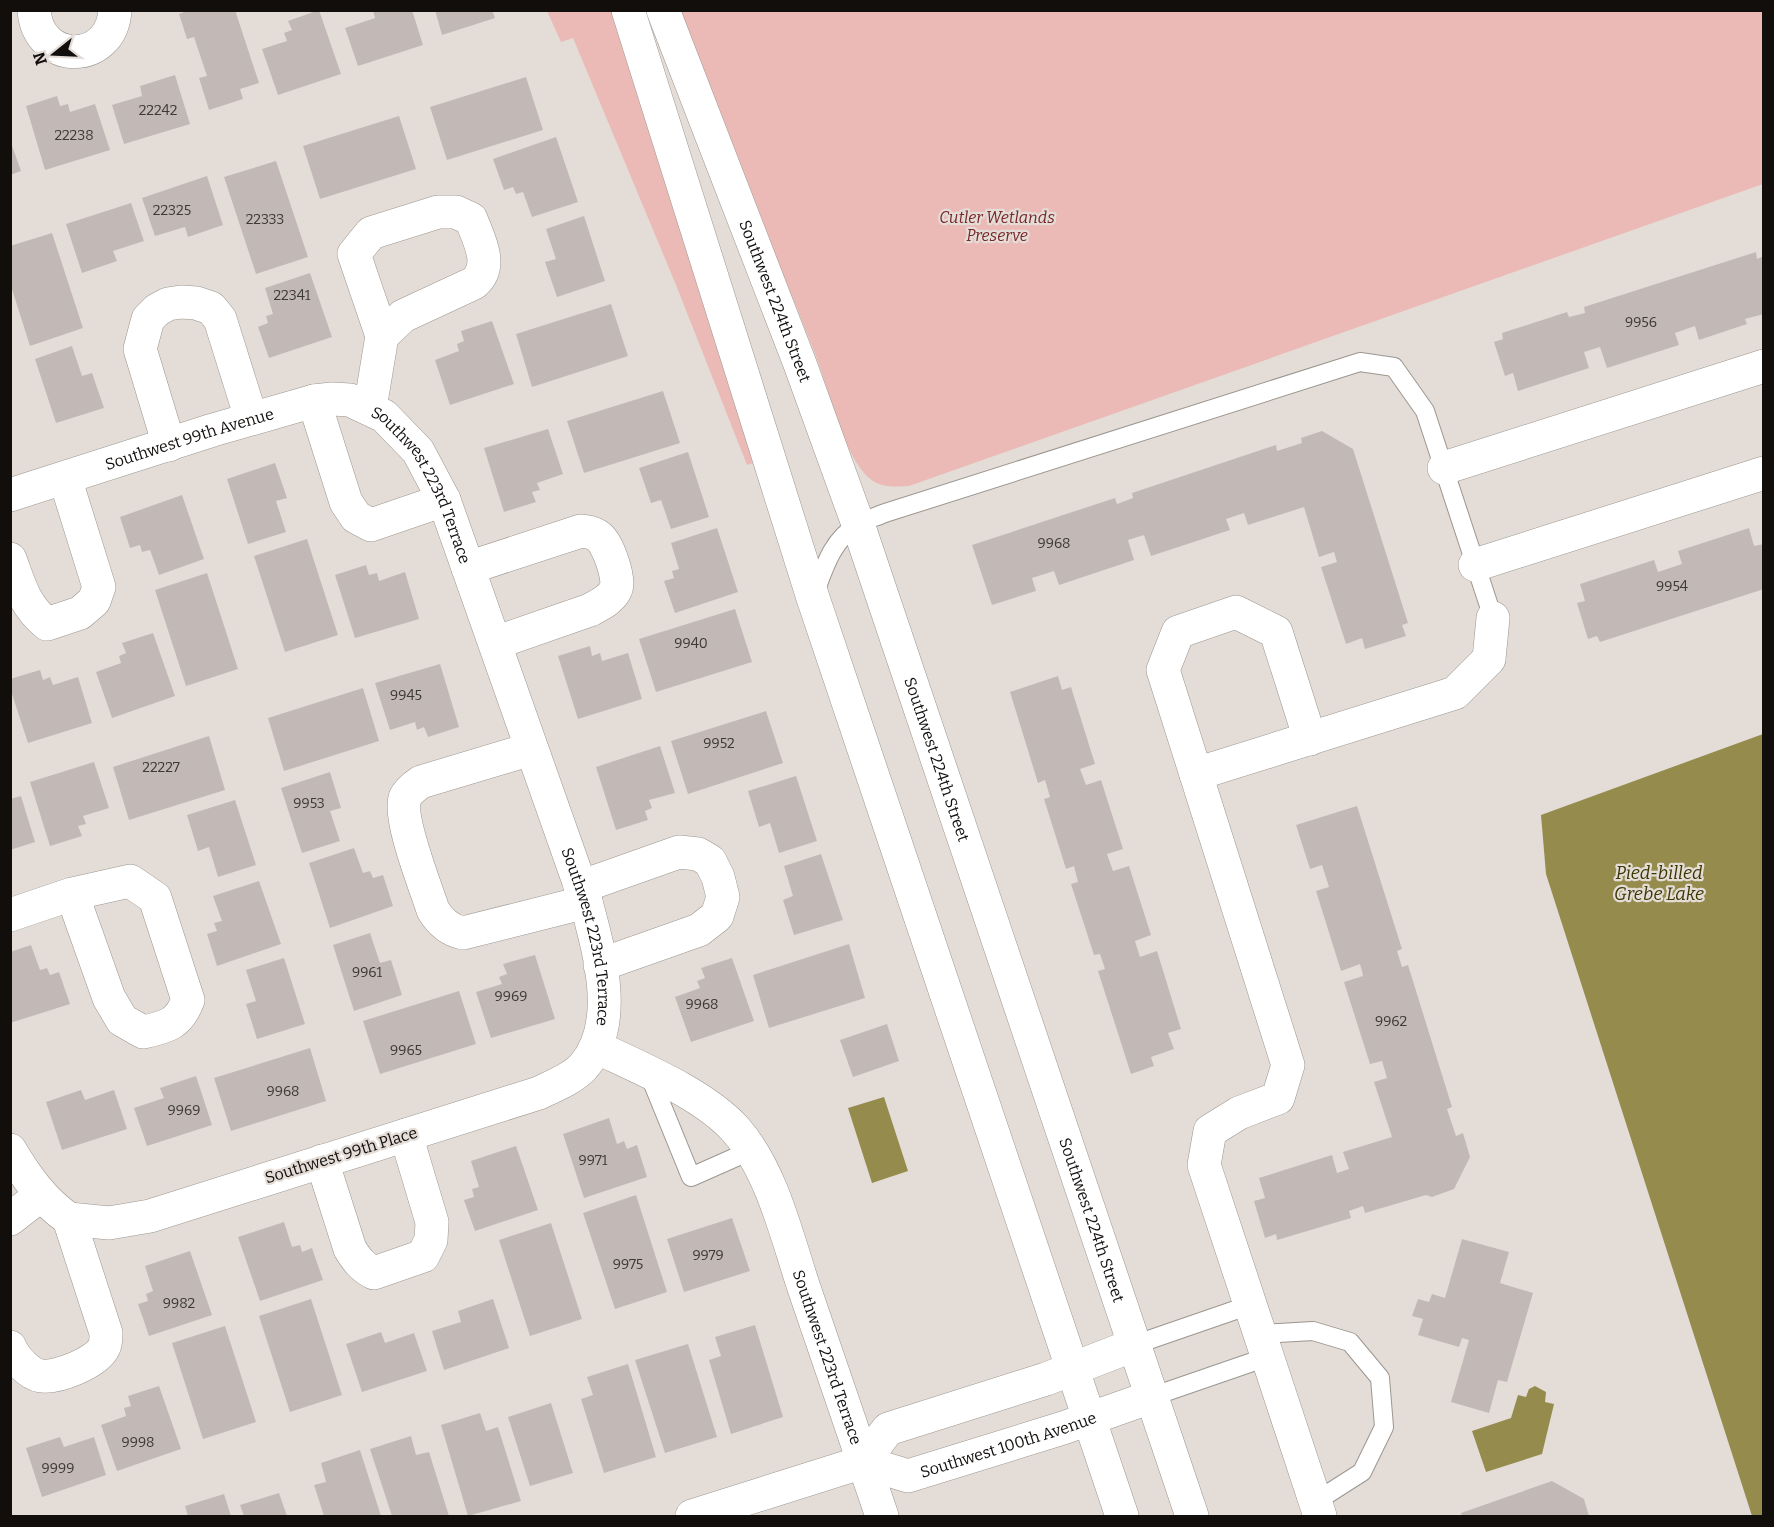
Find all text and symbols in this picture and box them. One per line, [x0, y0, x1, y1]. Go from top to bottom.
north arrow [24, 24, 84, 84]
text: N [29, 50, 51, 67]
house number: 22242 [139, 102, 177, 119]
house number: 22238 [54, 127, 94, 144]
house number: 22325 [153, 202, 191, 219]
park label: Cutler Wetlands Preserve [939, 208, 1055, 245]
house number: 22333 [246, 211, 284, 228]
street label: Southwest 224th Street [736, 217, 815, 385]
house number: 22341 [273, 287, 311, 304]
house number: 9956 [1625, 314, 1657, 331]
street label: Southwest 223rd Terrace [368, 402, 475, 566]
street label: Southwest 99th Avenue [103, 404, 276, 473]
house number: 9968 [1037, 535, 1071, 552]
house number: 9954 [1656, 578, 1688, 595]
house number: 9940 [674, 635, 708, 652]
street label: Southwest 224th Street [901, 674, 974, 844]
house number: 9945 [390, 687, 422, 704]
house number: 9952 [703, 735, 735, 752]
house number: 22227 [142, 759, 180, 776]
house number: 9953 [293, 795, 325, 812]
street label: Southwest 223rd Terrace [558, 845, 614, 1028]
water label: Pied-billed Grebe Lake [1614, 862, 1704, 905]
house number: 9961 [352, 964, 382, 981]
house number: 9969 [495, 988, 527, 1005]
house number: 9968 [685, 996, 719, 1013]
house number: 9962 [1375, 1013, 1407, 1030]
house number: 9965 [390, 1042, 422, 1059]
house number: 9968 [266, 1083, 300, 1100]
house number: 9969 [168, 1102, 200, 1119]
street label: Southwest 99th Place [263, 1123, 419, 1187]
street label: Southwest 224th Street [1056, 1135, 1129, 1305]
house number: 9971 [578, 1152, 608, 1169]
house number: 9979 [692, 1247, 724, 1264]
house number: 9975 [613, 1256, 643, 1273]
street label: Southwest 223rd Terrace [789, 1267, 866, 1447]
house number: 9982 [163, 1295, 195, 1312]
street label: Southwest 100th Avenue [918, 1408, 1099, 1481]
house number: 9998 [121, 1434, 155, 1451]
house number: 9999 [42, 1460, 74, 1477]

